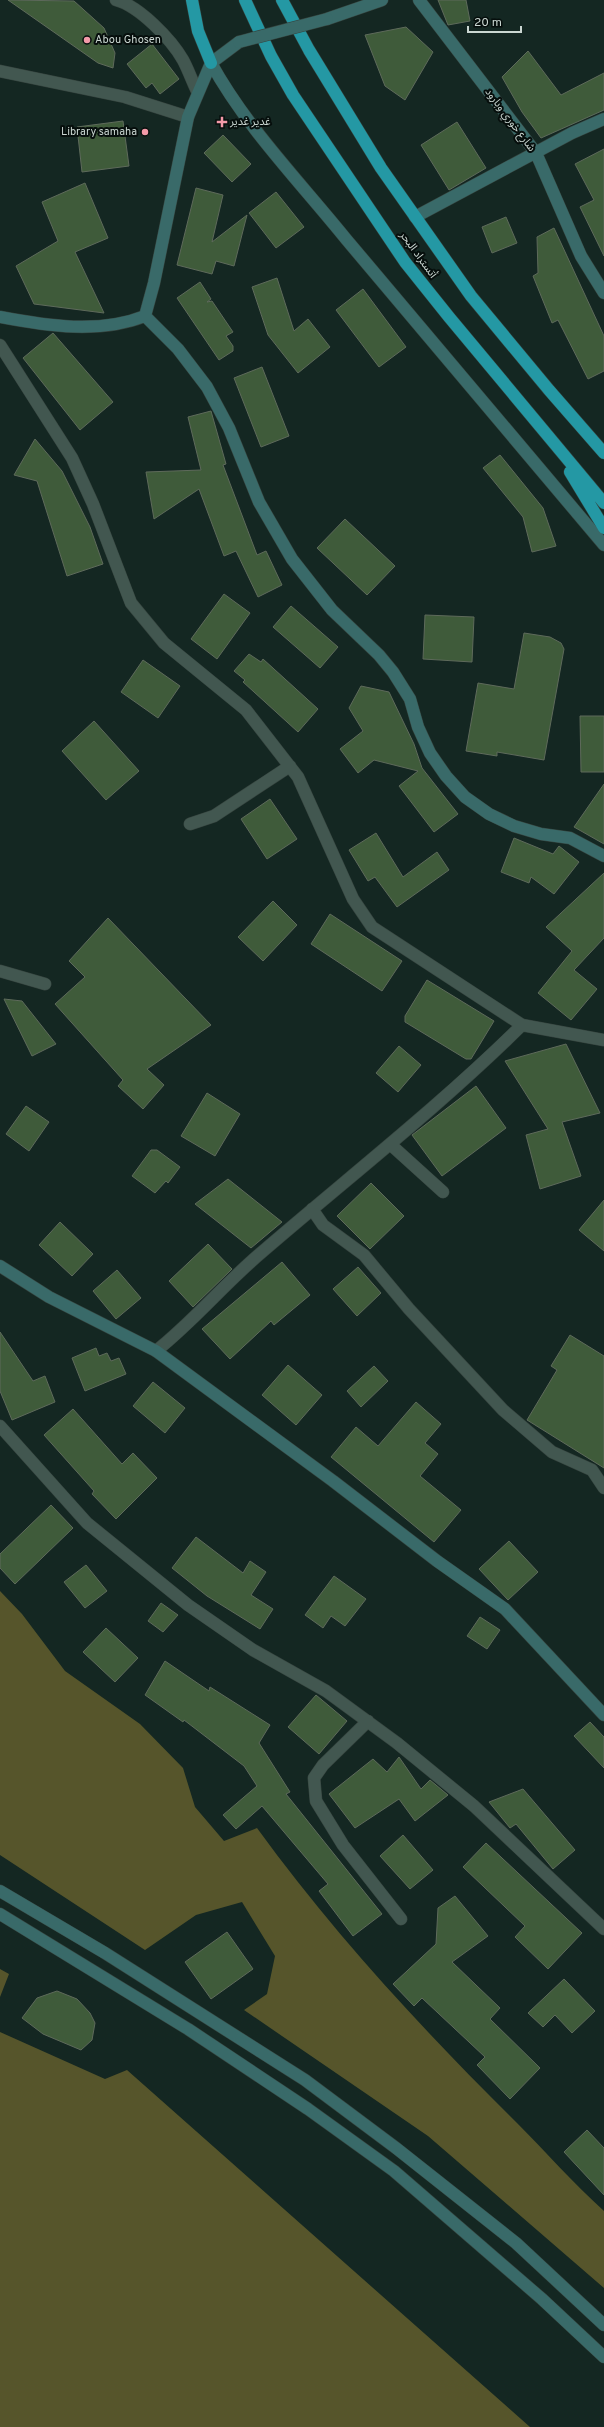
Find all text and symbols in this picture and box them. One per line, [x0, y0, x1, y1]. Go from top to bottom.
scale bar [468, 8, 521, 34]
text: 20 m [474, 15, 502, 31]
place label: Abou Ghosen [95, 33, 161, 47]
marker: Abou Ghosen [82, 35, 92, 45]
street label: شارع خوري وبارود [480, 85, 539, 156]
place label: غدير غدير [229, 115, 271, 129]
marker: غدير غدير [217, 117, 227, 127]
place label: Library samaha [61, 125, 137, 139]
marker: Library samaha [140, 127, 150, 137]
street label: أتستراد البحر [396, 228, 440, 281]

